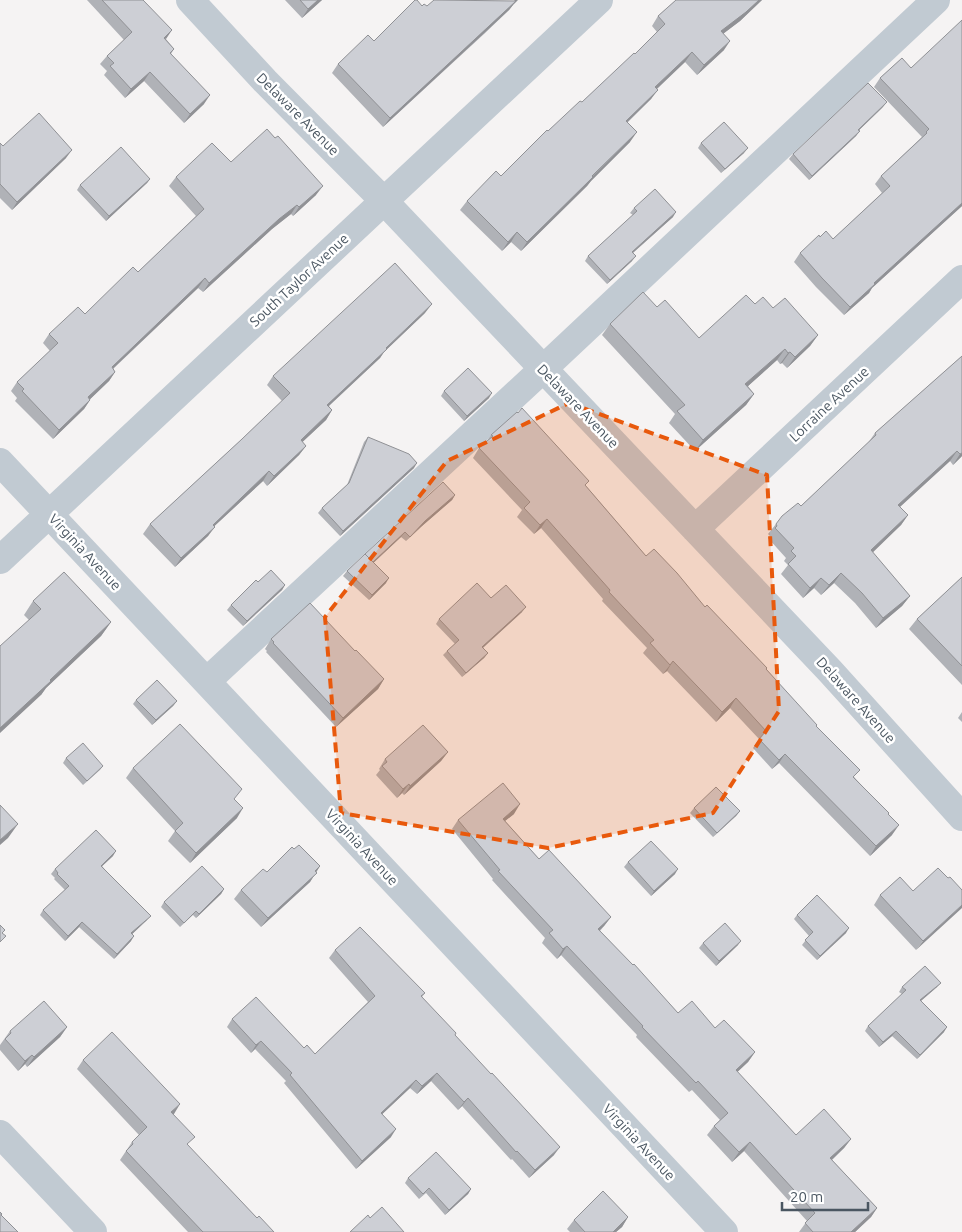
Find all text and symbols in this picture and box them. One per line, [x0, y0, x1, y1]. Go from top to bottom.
street label: Delaware Avenue [253, 69, 343, 159]
street label: South Taylor Avenue [246, 230, 352, 330]
street label: Delaware Avenue [534, 361, 622, 451]
street label: Lorraine Avenue [786, 363, 872, 445]
street label: Virginia Avenue [46, 511, 124, 593]
street label: Delaware Avenue [813, 654, 899, 746]
street label: Virginia Avenue [323, 806, 401, 888]
street label: Virginia Avenue [600, 1101, 678, 1183]
scale bar [782, 1180, 868, 1212]
text: 20 m [790, 1188, 823, 1205]

